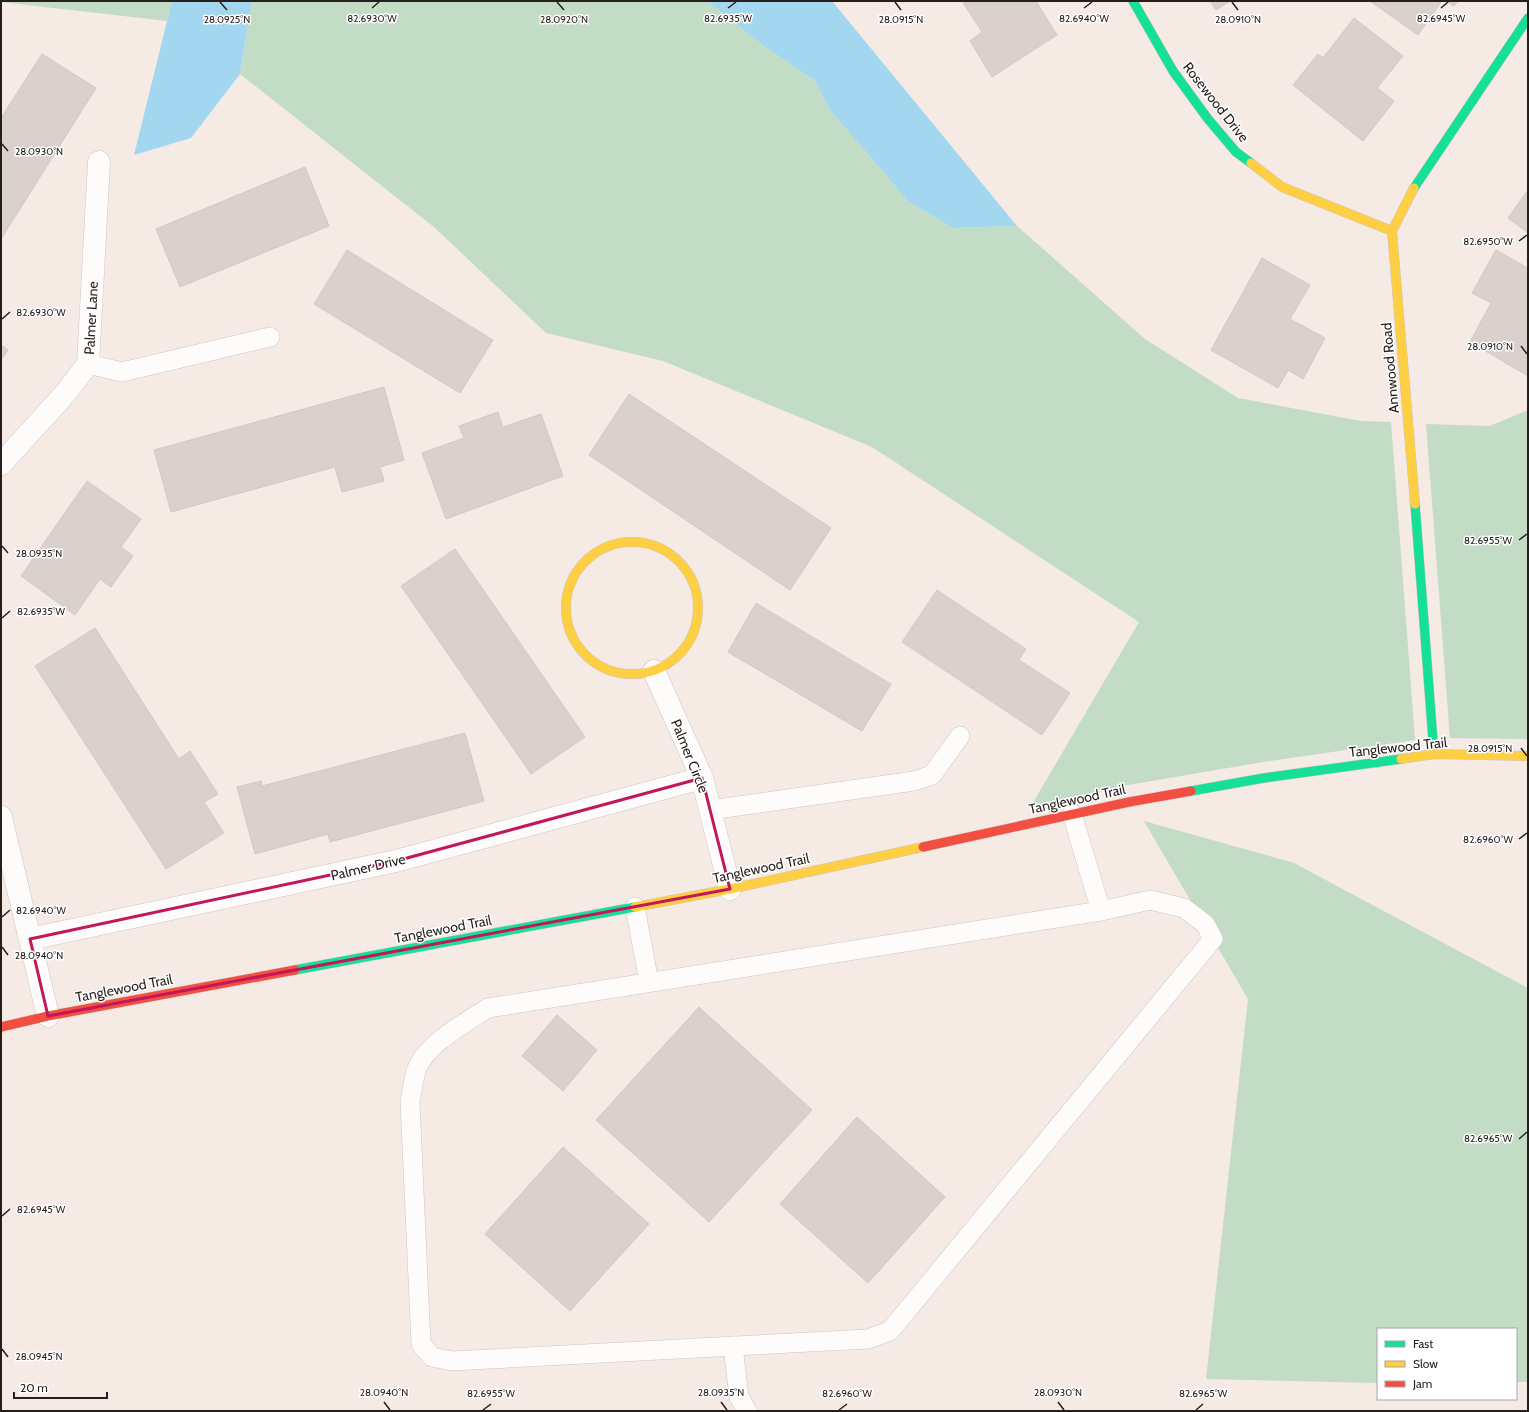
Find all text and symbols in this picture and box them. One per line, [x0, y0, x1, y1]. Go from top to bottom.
text: 82.6930°W [347, 12, 397, 25]
text: 82.6935°W [704, 12, 753, 25]
text: 82.6940°W [1059, 12, 1109, 25]
text: 82.6945°W [1417, 12, 1466, 25]
text: 28.0925°N [204, 13, 250, 26]
text: 28.0920°N [540, 13, 588, 26]
text: 28.0915°N [879, 13, 923, 26]
text: 28.0910°N [1215, 13, 1261, 26]
street label: Rosewood Drive [1179, 58, 1253, 146]
text: 28.0930°N [15, 145, 63, 158]
text: 82.6950°W [1463, 235, 1513, 248]
street label: Palmer Lane [80, 281, 102, 355]
text: 82.6930°W [16, 306, 66, 319]
street label: Annwood Road [1377, 322, 1403, 414]
text: 28.0910°N [1467, 340, 1513, 353]
text: 82.6955°W [1464, 534, 1513, 547]
text: 28.0935°N [16, 547, 62, 560]
text: 82.6935°W [17, 605, 66, 618]
street label: Palmer Circle [667, 717, 713, 795]
street label: Tanglewood Trail [1348, 733, 1449, 761]
text: 28.0915°N [1468, 742, 1512, 755]
street label: Tanglewood Trail [1027, 780, 1128, 818]
text: 82.6960°W [1463, 833, 1513, 846]
street label: Tanglewood Trail [711, 849, 812, 887]
street label: Palmer Drive [329, 850, 407, 884]
text: 82.6940°W [16, 904, 66, 917]
street label: Tanglewood Trail [393, 911, 494, 947]
text: 28.0940°N [15, 949, 63, 962]
street label: Tanglewood Trail [74, 970, 175, 1006]
text: 82.6965°W [1464, 1132, 1513, 1145]
text: 82.6945°W [17, 1203, 66, 1216]
legend [1377, 1328, 1517, 1400]
text: Fast [1413, 1336, 1433, 1351]
text: 28.0945°N [15, 1350, 63, 1363]
text: Slow [1413, 1356, 1438, 1371]
scale bar [14, 1374, 107, 1400]
text: Jam [1412, 1376, 1432, 1391]
text: 20 m [20, 1380, 48, 1395]
text: 28.0940°N [360, 1386, 408, 1399]
text: 28.0935°N [698, 1386, 744, 1399]
text: 28.0930°N [1034, 1386, 1082, 1399]
text: 82.6955°W [467, 1387, 516, 1400]
text: 82.6960°W [822, 1387, 872, 1400]
text: 82.6965°W [1179, 1387, 1228, 1400]

